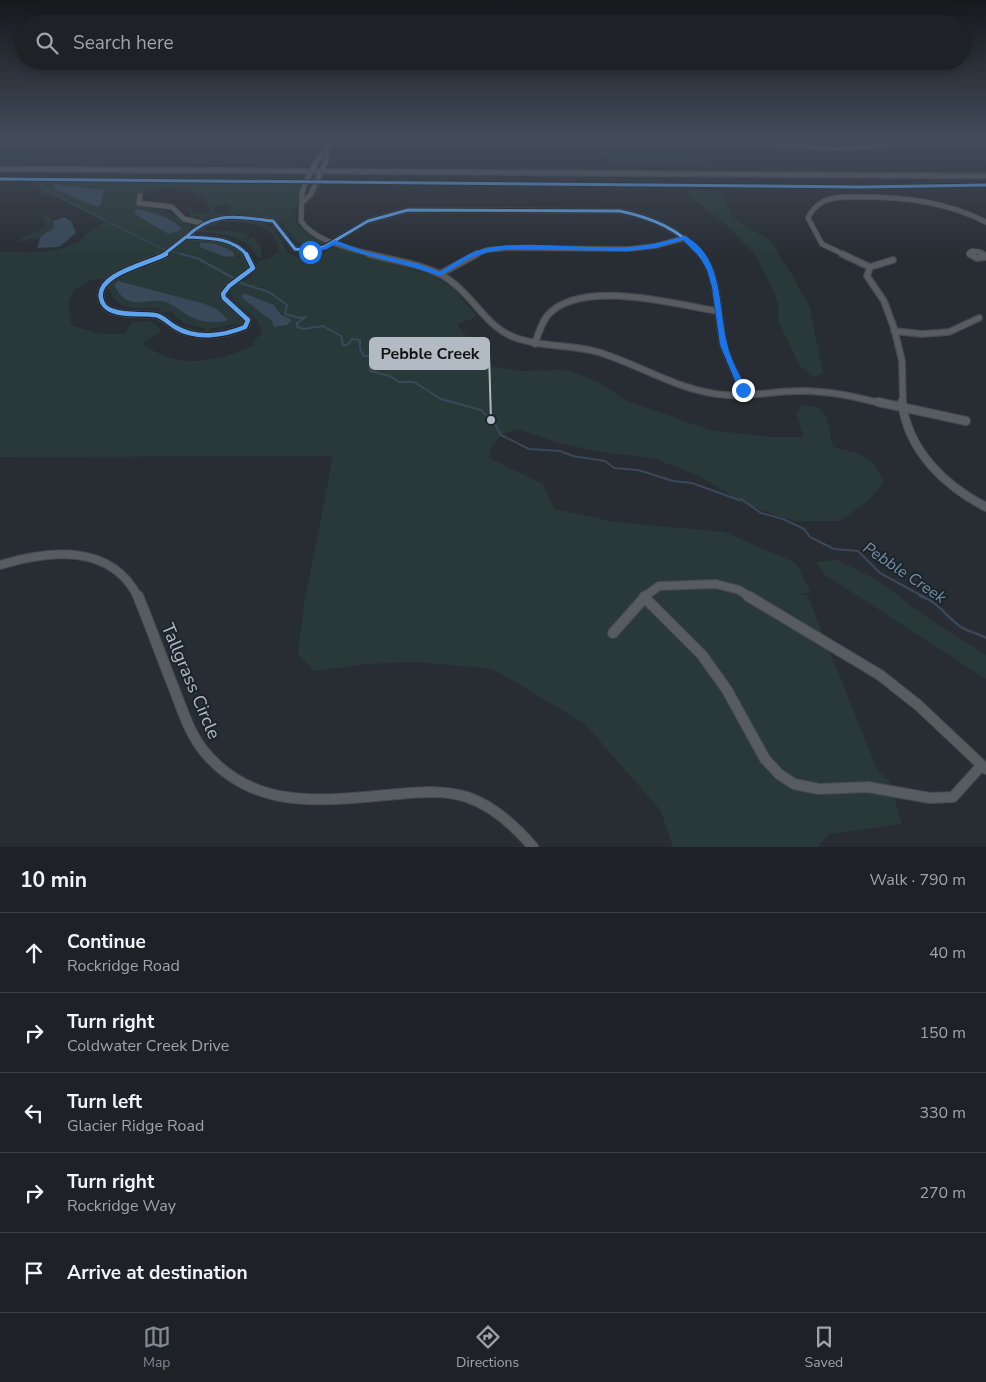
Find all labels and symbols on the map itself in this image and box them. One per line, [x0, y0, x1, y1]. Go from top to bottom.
route start [299, 241, 322, 264]
callout: Pebble Creek [370, 338, 489, 369]
text: Pebble Creek [381, 343, 480, 365]
route end [732, 379, 755, 402]
water label: Pebble Creek [859, 537, 951, 609]
street label: Tallgrass Circle [156, 619, 226, 743]

